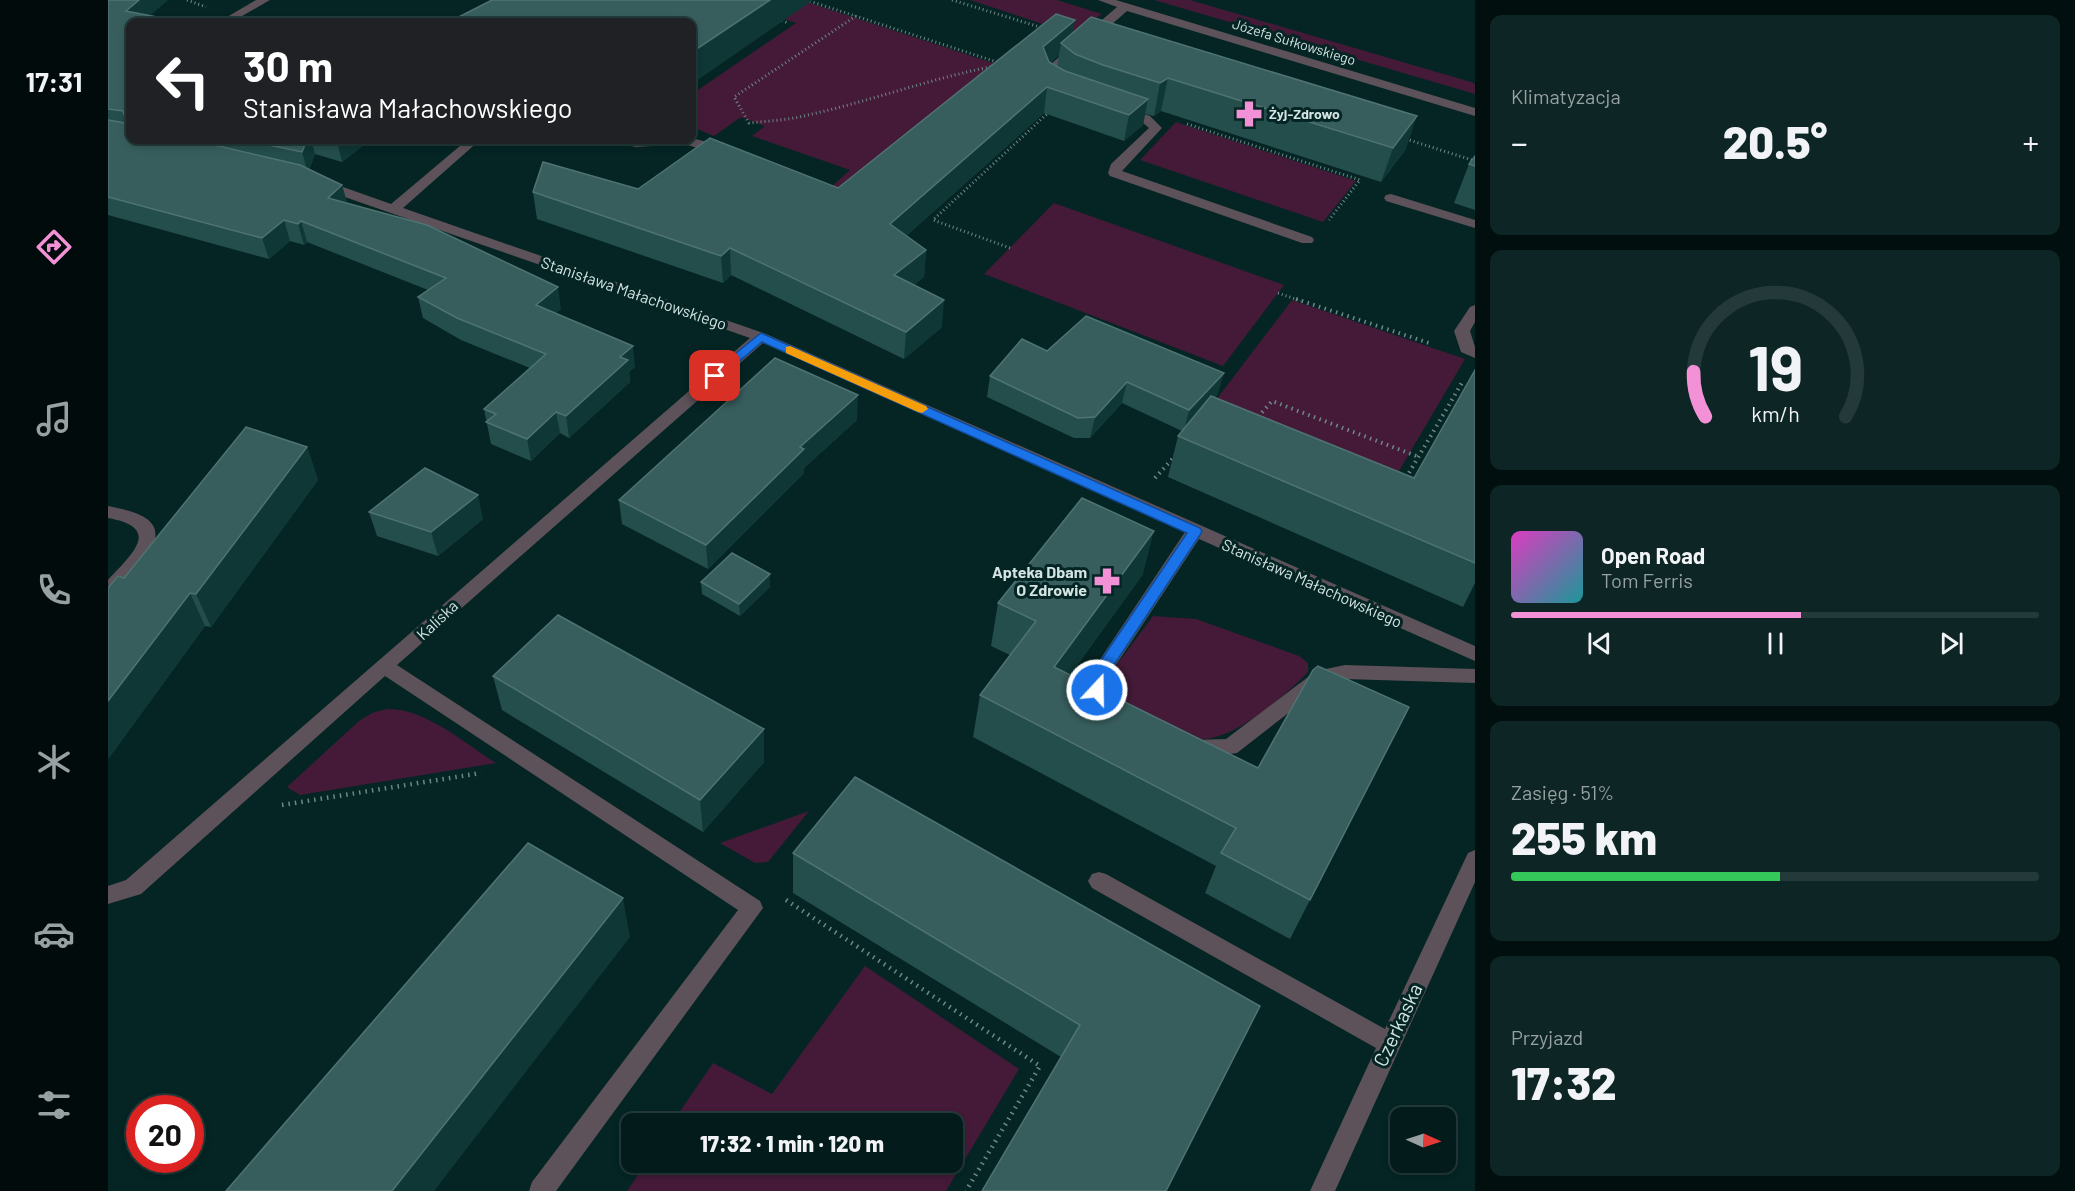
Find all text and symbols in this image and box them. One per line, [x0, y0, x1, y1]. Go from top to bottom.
street label: Józefa Sułkowskiego [1230, 15, 1358, 68]
text: 30 m [243, 40, 333, 90]
icon: left [144, 42, 222, 120]
text: 17:31 [26, 65, 82, 97]
text: Klimatyzacja [1511, 84, 1621, 108]
text: Stanisława Małachowskiego [243, 91, 572, 123]
pharmacy icon: Żyj-Zdrowo [1234, 99, 1264, 129]
place label: Żyj-Zdrowo [1269, 105, 1340, 122]
text: 20.5° [1723, 114, 1827, 168]
text: − [1511, 122, 1528, 162]
text: + [2023, 122, 2039, 162]
icon: directions [33, 226, 75, 268]
street label: Stanisława Małachowskiego [539, 252, 730, 333]
text: 19 [1747, 329, 1803, 403]
pin [689, 350, 740, 401]
icon: arrive [698, 359, 731, 392]
icon: music [33, 398, 75, 440]
text: km/h [1751, 402, 1799, 427]
street label: Stanisława Małachowskiego [1219, 534, 1405, 631]
text: Open Road [1601, 542, 1705, 568]
place label: Apteka Dbam O Zdrowie [992, 562, 1087, 599]
pharmacy icon: Apteka Dbam O Zdrowie [1092, 566, 1122, 596]
text: Tom Ferris [1601, 568, 1693, 592]
icon: phone [33, 569, 75, 611]
street label: Kaliska [412, 596, 461, 643]
icon: previous [1583, 627, 1616, 660]
icon: pause [1759, 627, 1792, 660]
icon: next [1935, 627, 1968, 660]
position arrow [1065, 658, 1129, 722]
icon: climate [33, 741, 75, 783]
text: Zasięg · 51% [1511, 780, 1614, 804]
text: 255 km [1511, 810, 1657, 864]
icon: car [33, 913, 75, 955]
street label: Czerkaska [1367, 979, 1427, 1070]
text: Przyjazd [1511, 1025, 1583, 1049]
text: 17:32 [1511, 1055, 1617, 1109]
icon: filters [33, 1084, 75, 1126]
speed limit sign: 20 [126, 1095, 204, 1173]
north arrow [1390, 1107, 1456, 1173]
map controls [1390, 1107, 1456, 1173]
text: 17:32 · 1 min · 120 m [700, 1130, 884, 1156]

